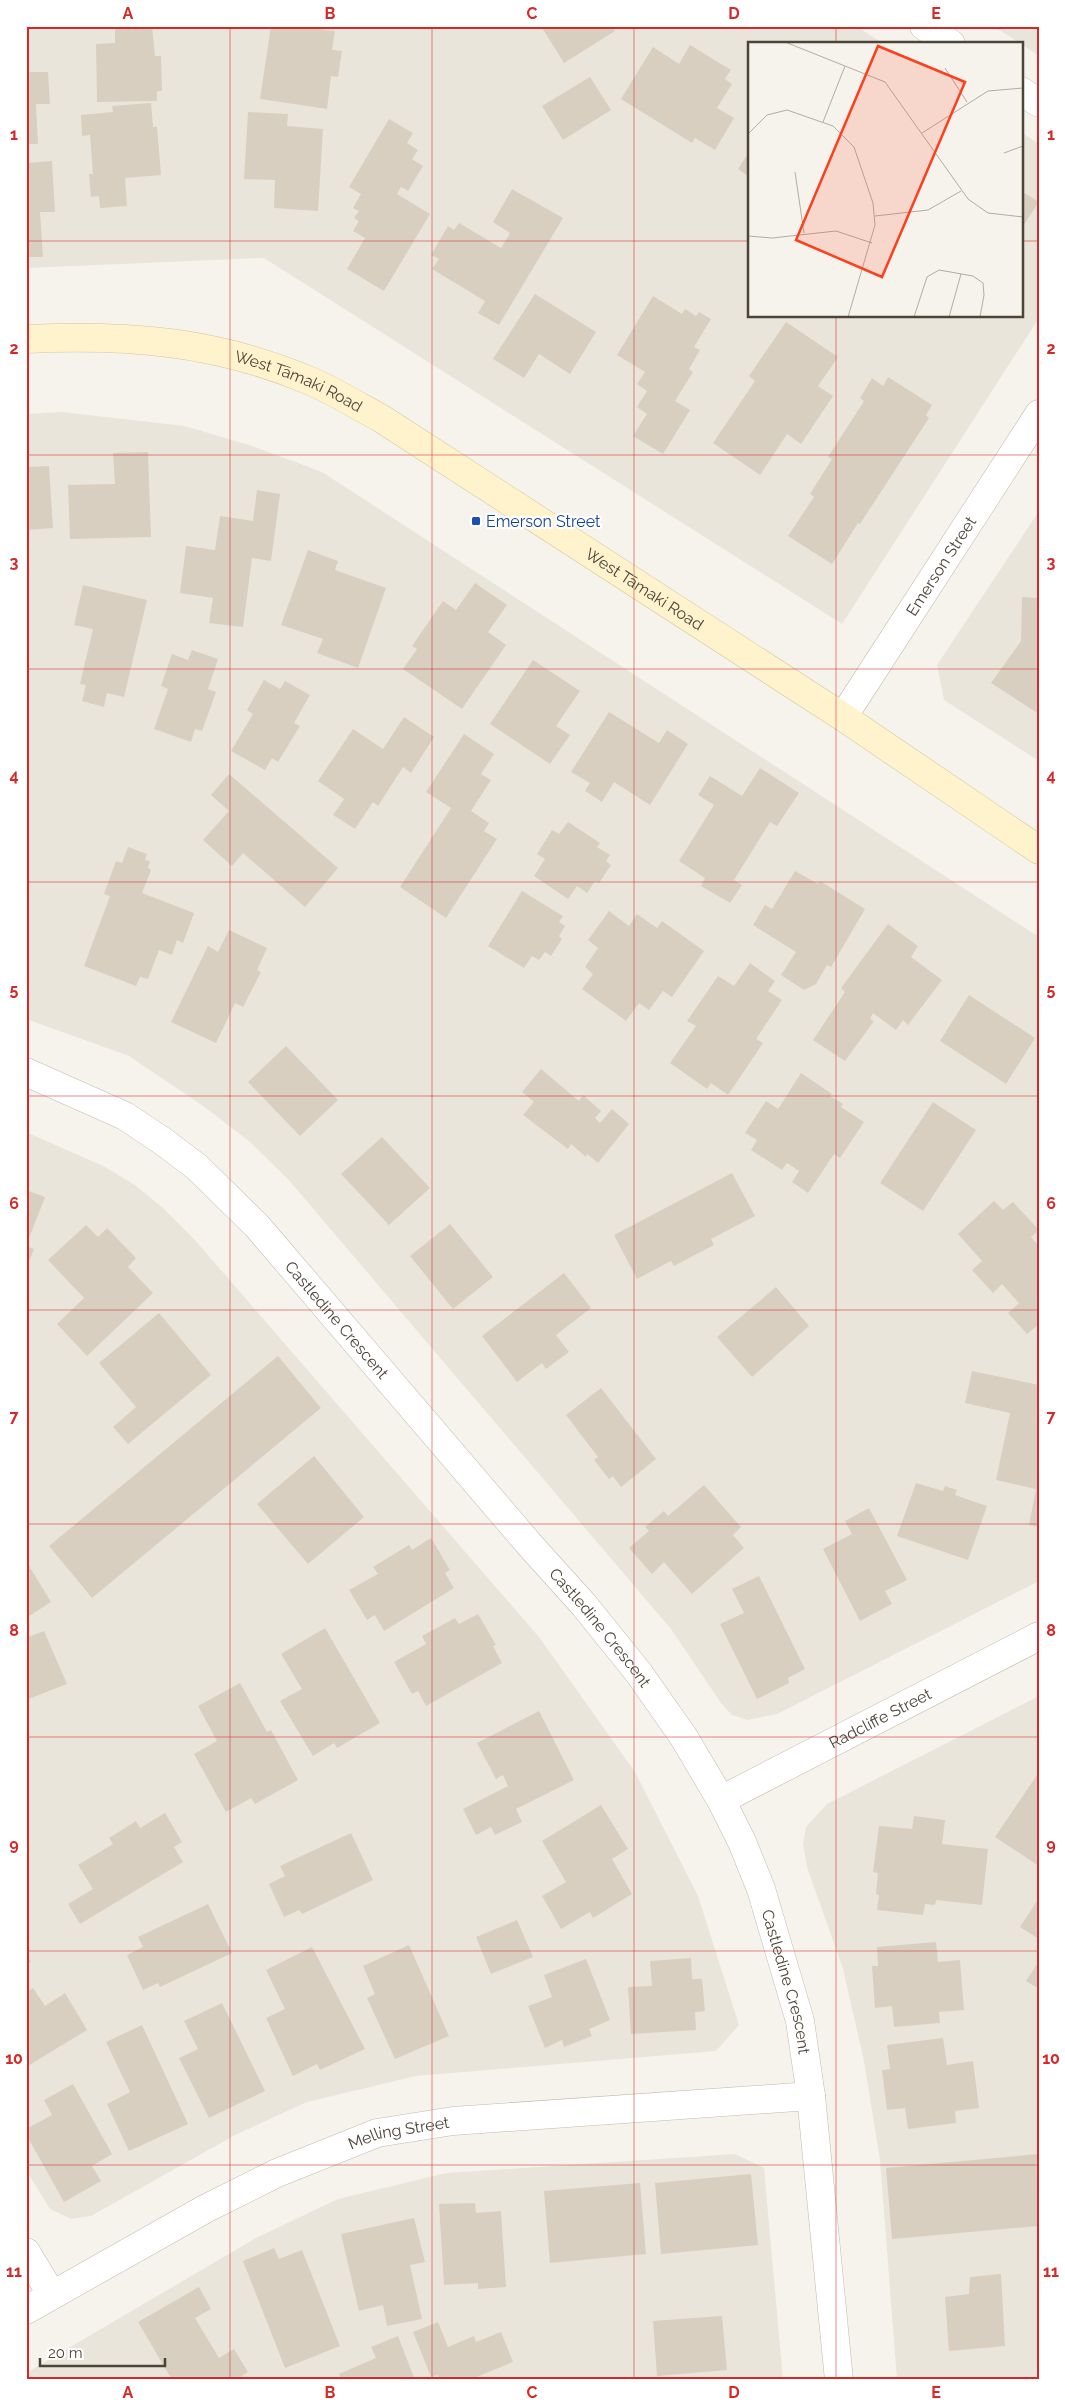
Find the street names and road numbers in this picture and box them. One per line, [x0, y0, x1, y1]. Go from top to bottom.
street label: West Tāmaki Road [233, 347, 366, 416]
street label: Emerson Street [902, 512, 981, 619]
street label: West Tāmaki Road [582, 544, 707, 634]
street label: Castledine Crescent [281, 1257, 393, 1383]
street label: Castledine Crescent [545, 1564, 655, 1691]
street label: Radcliffe Street [826, 1684, 935, 1753]
street label: Castledine Crescent [758, 1907, 814, 2056]
street label: Melling Street [345, 2113, 451, 2154]

